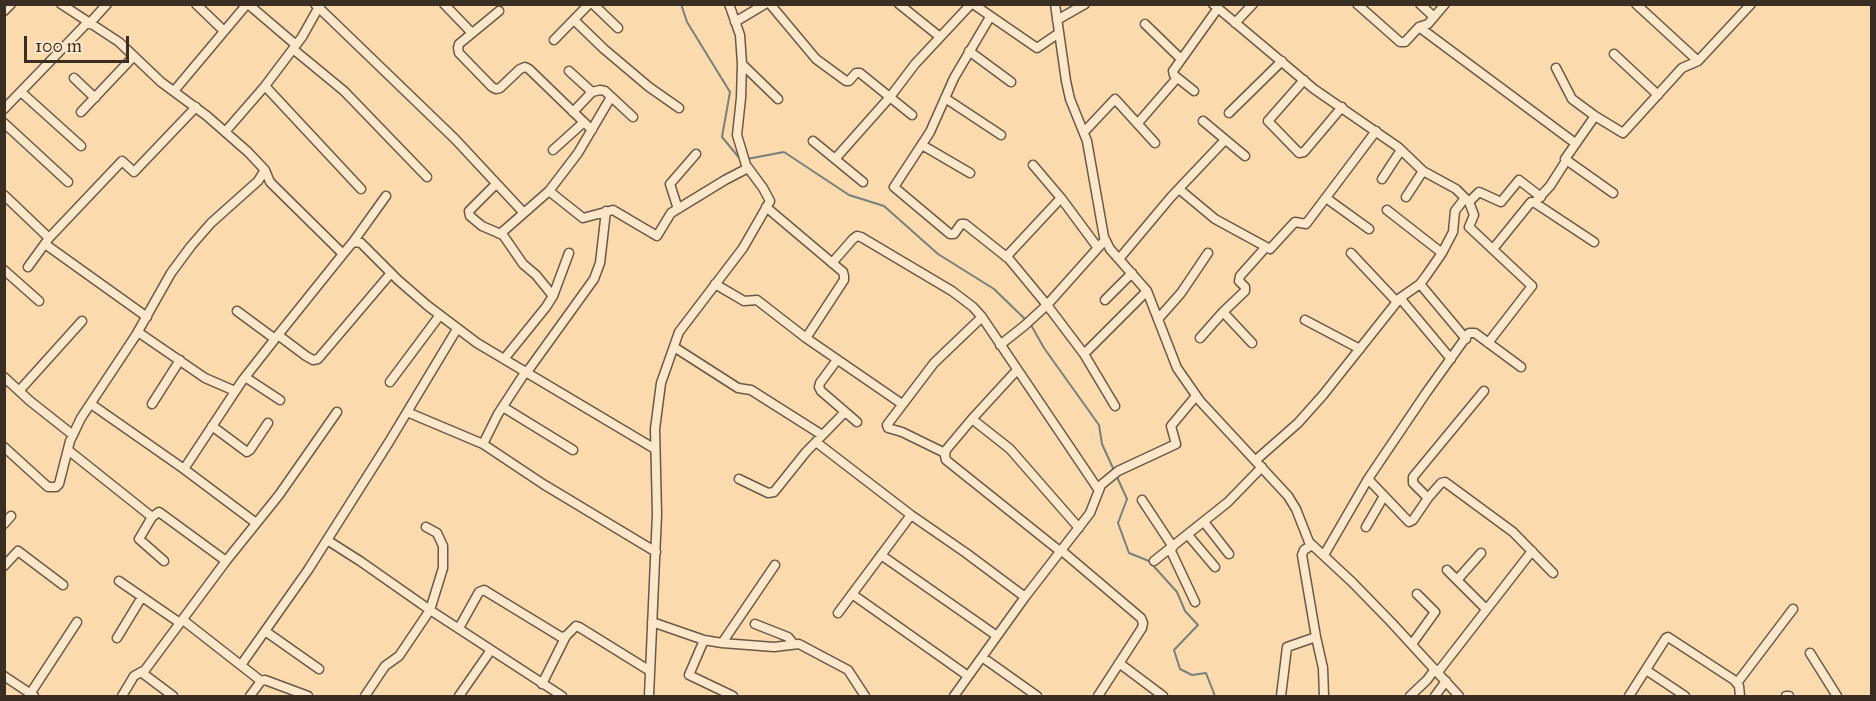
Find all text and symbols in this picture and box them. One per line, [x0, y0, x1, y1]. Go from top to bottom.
scale bar [27, 24, 132, 62]
text: 100 m [35, 35, 82, 57]

